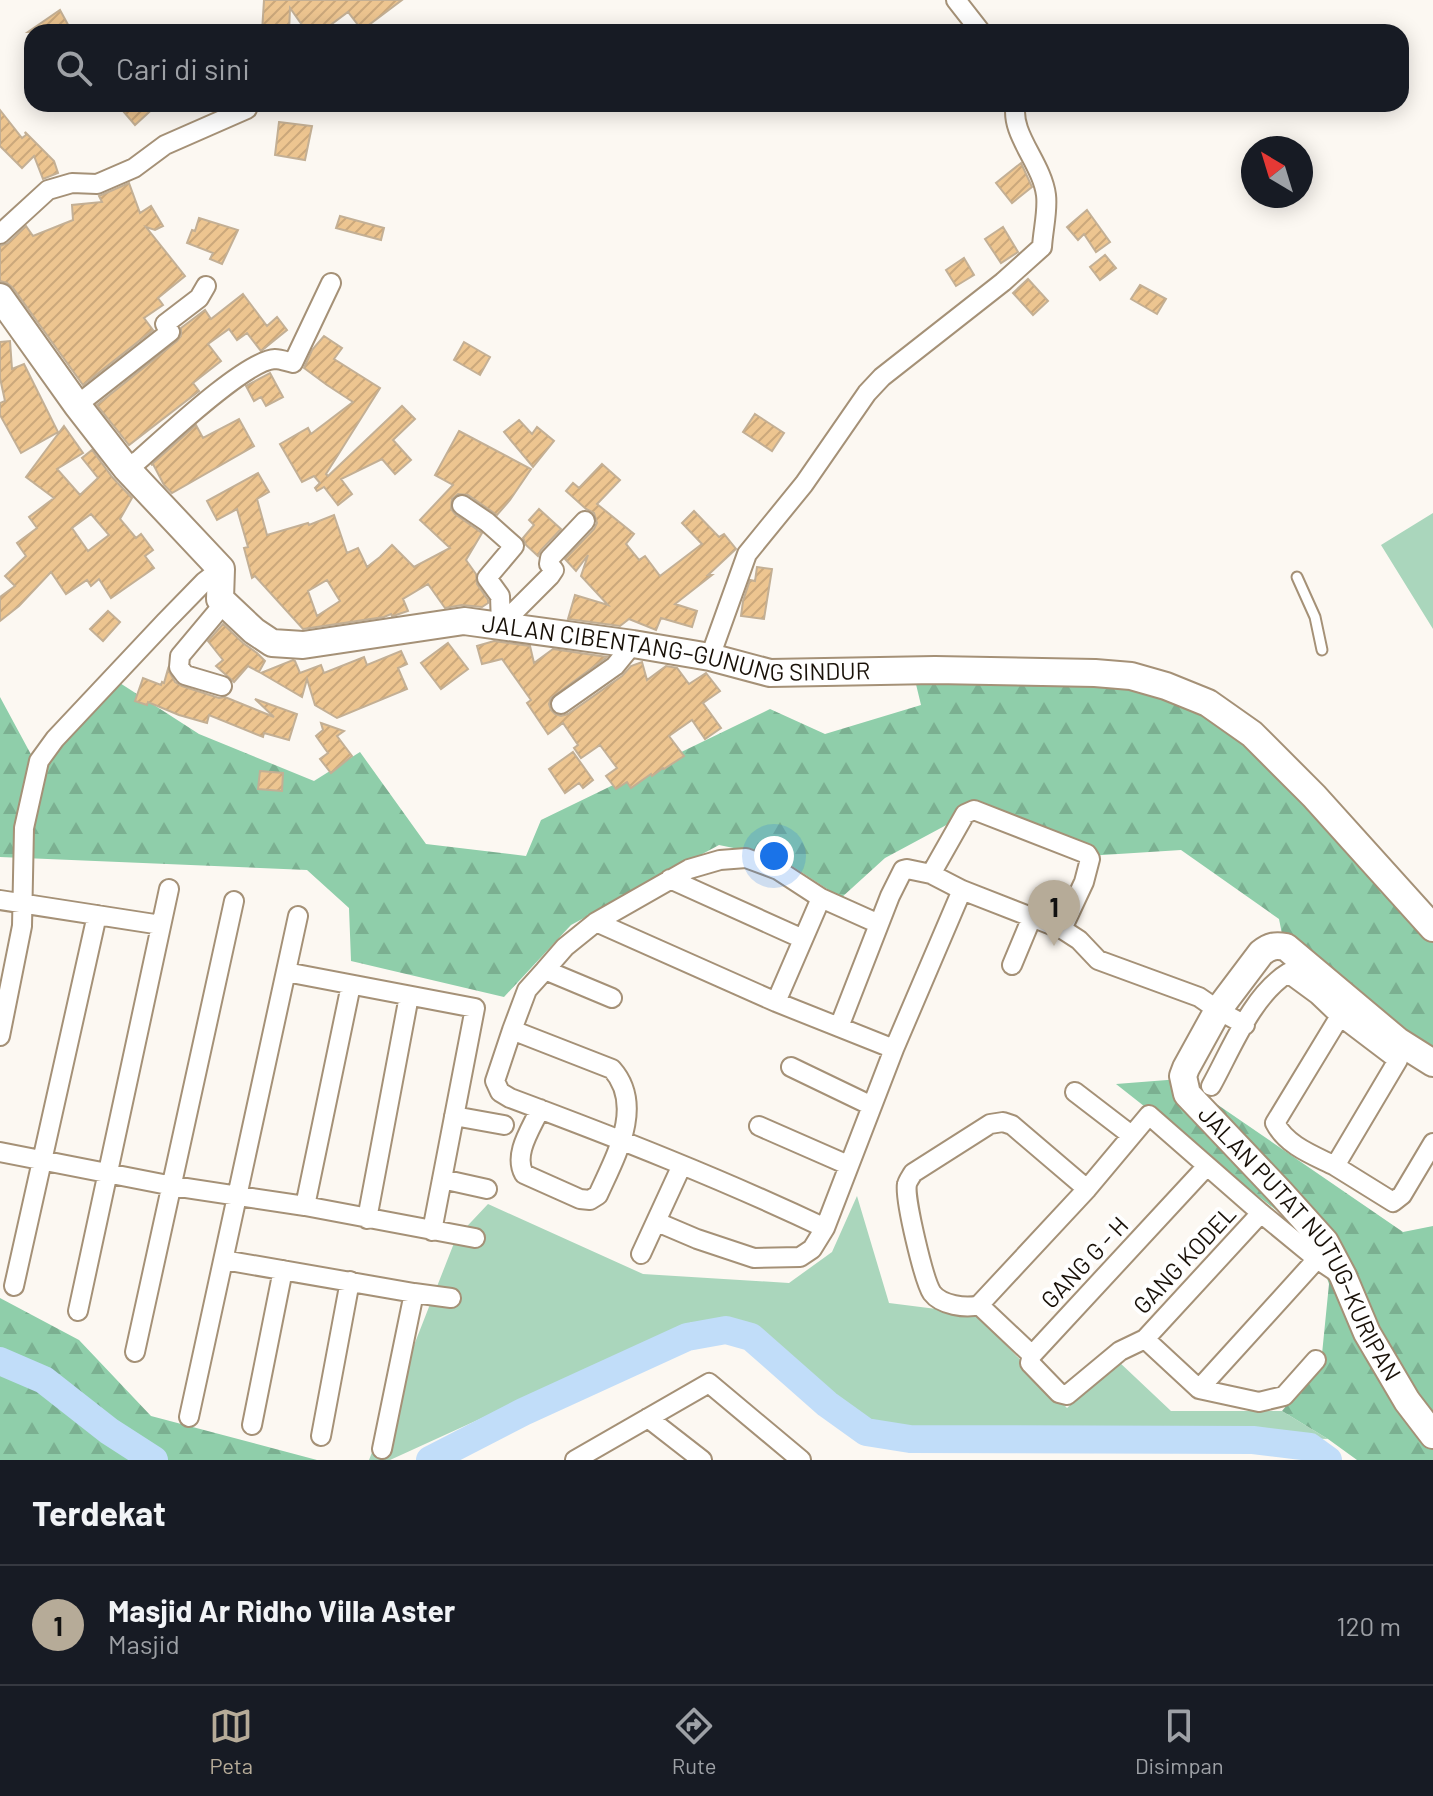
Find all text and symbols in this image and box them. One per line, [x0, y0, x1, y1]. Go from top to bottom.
search box [24, 24, 1409, 112]
icon: search [52, 46, 96, 90]
text: Cari di sini [116, 50, 250, 86]
north arrow [1241, 136, 1313, 208]
street label: JALAN CIBENTANG–GUNUNG SINDUR [480, 608, 871, 686]
your location [754, 836, 794, 876]
pin: 1 [1028, 880, 1080, 946]
street label: JALAN PUTAT NUTUG–KURIPAN [1193, 1099, 1408, 1386]
street label: GANG KODEL [1126, 1199, 1241, 1319]
street label: GANG G - H [1034, 1210, 1134, 1314]
text: Terdekat [32, 1492, 166, 1533]
text: Masjid Ar Ridho Villa Aster [108, 1592, 455, 1628]
text: 1 [53, 1610, 63, 1641]
text: 120 m [1337, 1610, 1401, 1641]
text: Masjid [108, 1628, 180, 1659]
tab: Peta [209, 1704, 253, 1778]
tab: Rute [672, 1704, 716, 1778]
tab: Disimpan [1135, 1704, 1224, 1778]

